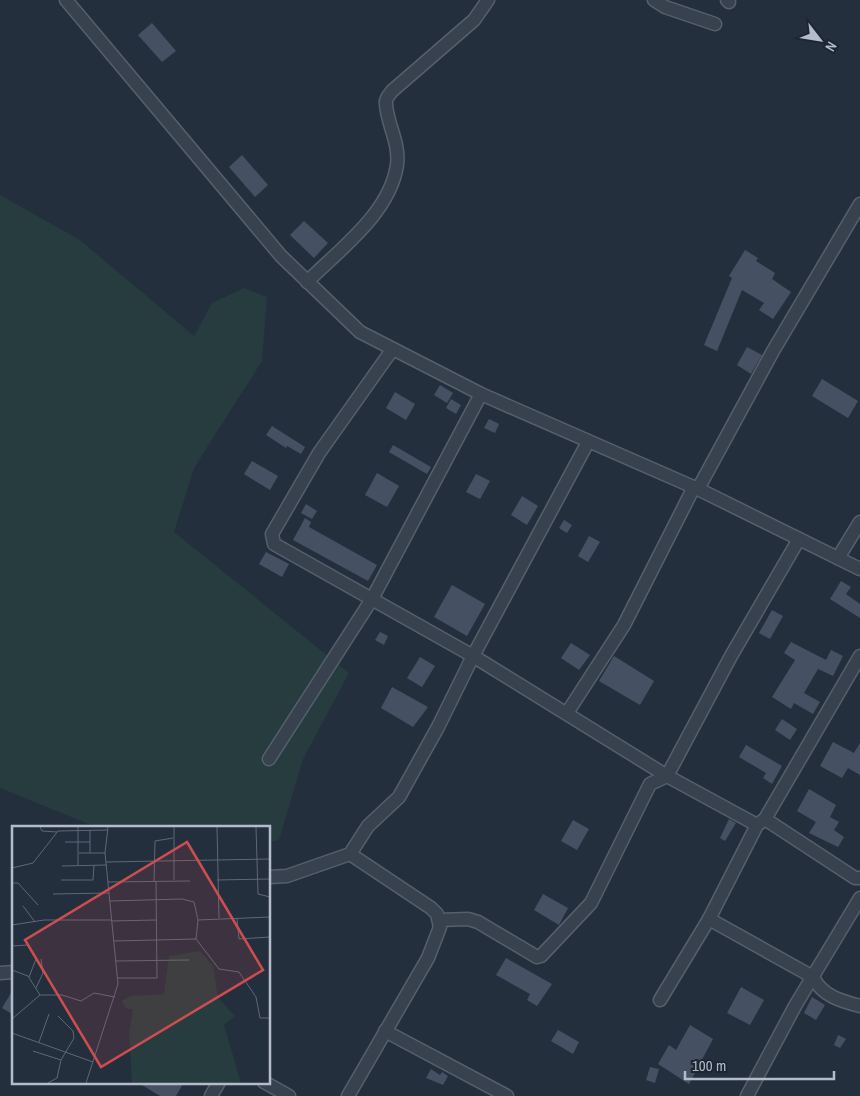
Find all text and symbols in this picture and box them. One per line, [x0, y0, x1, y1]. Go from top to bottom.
north arrow [795, 15, 845, 65]
text: N [821, 39, 841, 55]
inset map [12, 826, 270, 1084]
scale bar [685, 1048, 834, 1080]
text: 100 m [692, 1055, 726, 1076]

